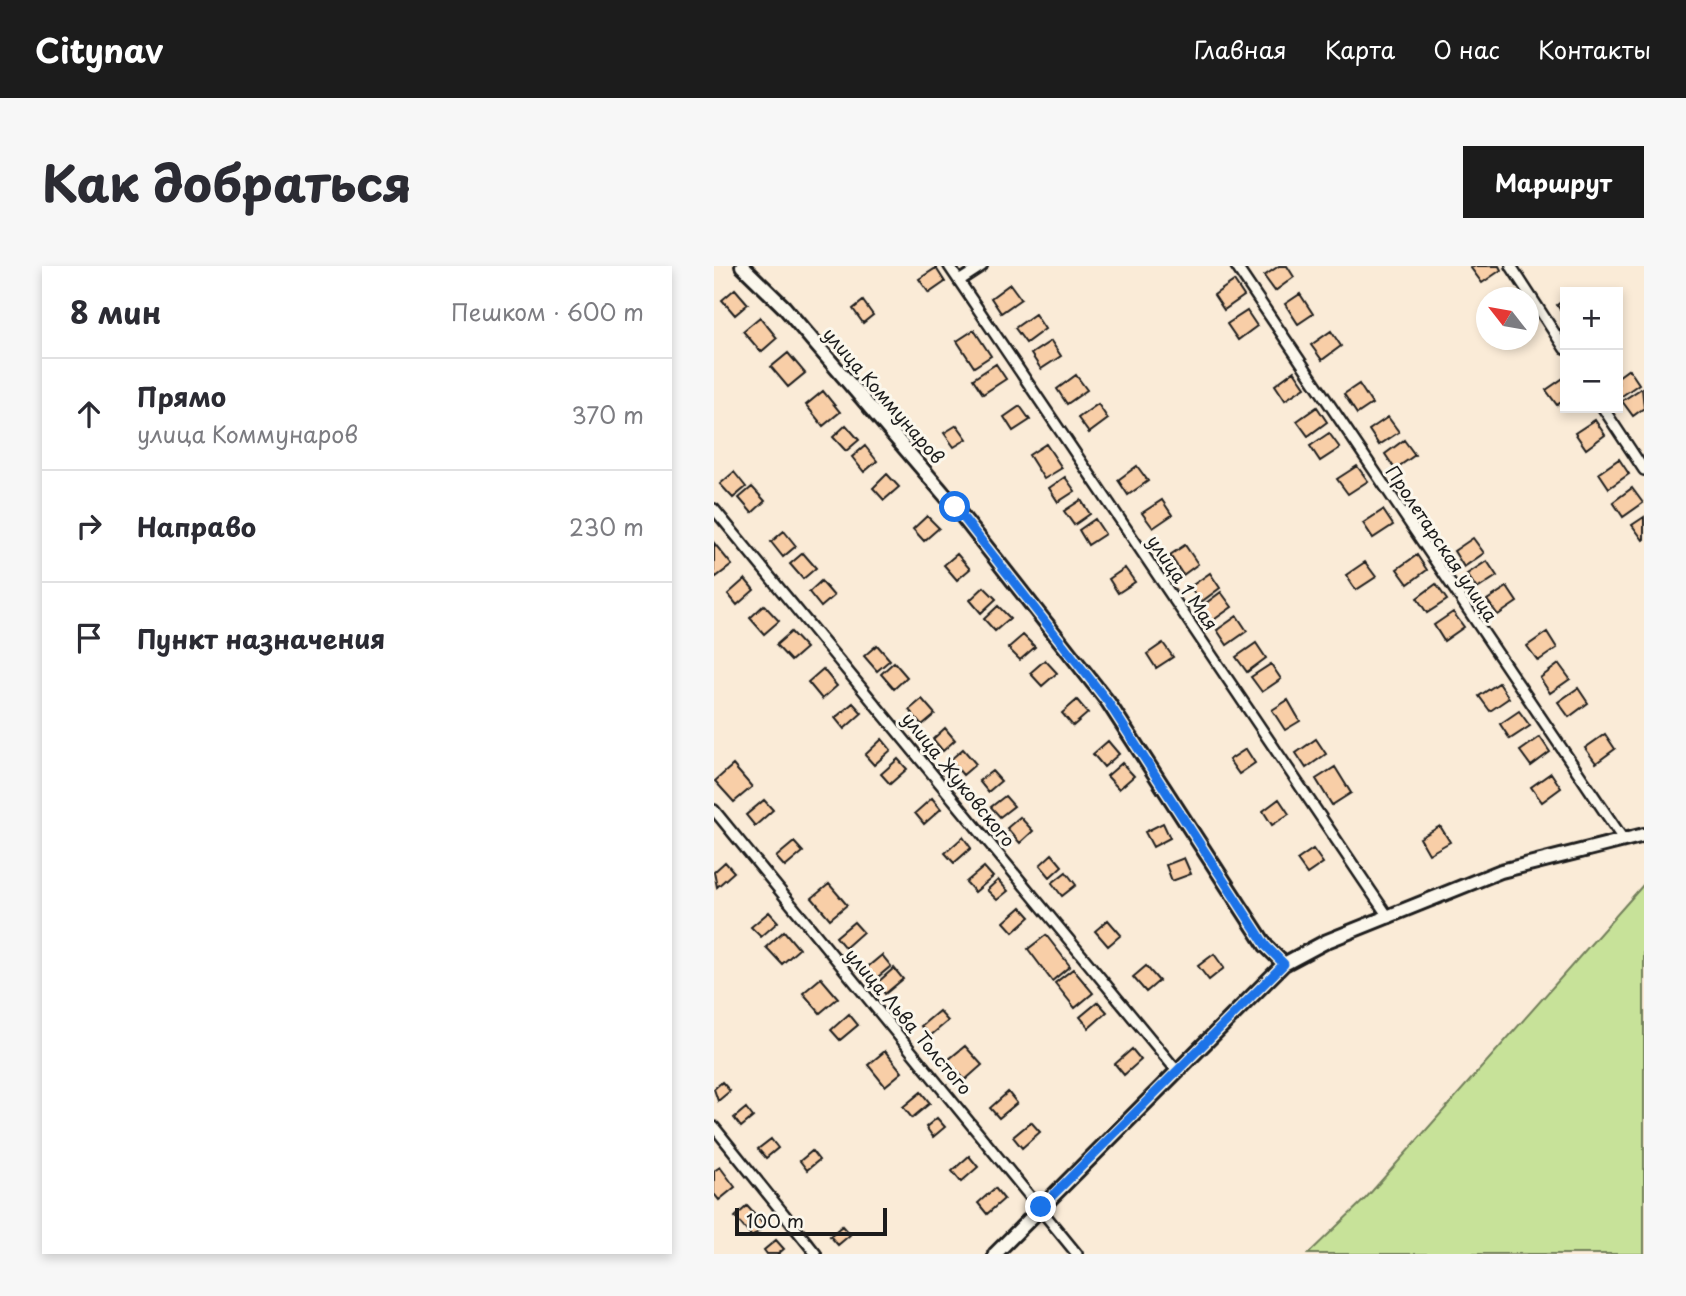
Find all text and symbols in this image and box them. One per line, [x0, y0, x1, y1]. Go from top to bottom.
text: Citynav [35, 24, 163, 74]
text: Главная [1194, 31, 1287, 67]
text: Карта [1325, 31, 1395, 67]
text: О нас [1433, 31, 1500, 67]
text: Контакты [1538, 31, 1651, 67]
text: Как добраться [42, 145, 412, 219]
button: Маршрут [1463, 146, 1644, 218]
north arrow [1476, 287, 1539, 350]
map controls [1560, 287, 1623, 413]
button: + [1560, 287, 1623, 350]
text: 8 мин [70, 289, 161, 334]
text: Пешком · 600 m [451, 294, 644, 329]
street label: улица Коммунаров [817, 321, 951, 469]
button: − [1560, 350, 1623, 413]
text: Прямо [137, 377, 226, 416]
icon: ahead [70, 395, 108, 433]
text: 370 m [571, 397, 644, 432]
text: улица Коммунаров [137, 416, 358, 451]
street label: Пролетарская улица [1380, 459, 1505, 627]
route start [939, 491, 970, 522]
icon: right [70, 507, 108, 545]
text: Направо [137, 507, 256, 546]
text: 230 m [569, 509, 644, 544]
street label: улица 1 Мая [1141, 529, 1225, 635]
icon: arrive [70, 619, 108, 657]
text: Пункт назначения [137, 619, 385, 658]
street label: улица Жуковского [896, 706, 1022, 852]
street label: улица Льва Толстого [839, 942, 979, 1100]
route end [1025, 1191, 1056, 1222]
scale bar [735, 1205, 887, 1237]
text: 100 m [746, 1206, 804, 1234]

